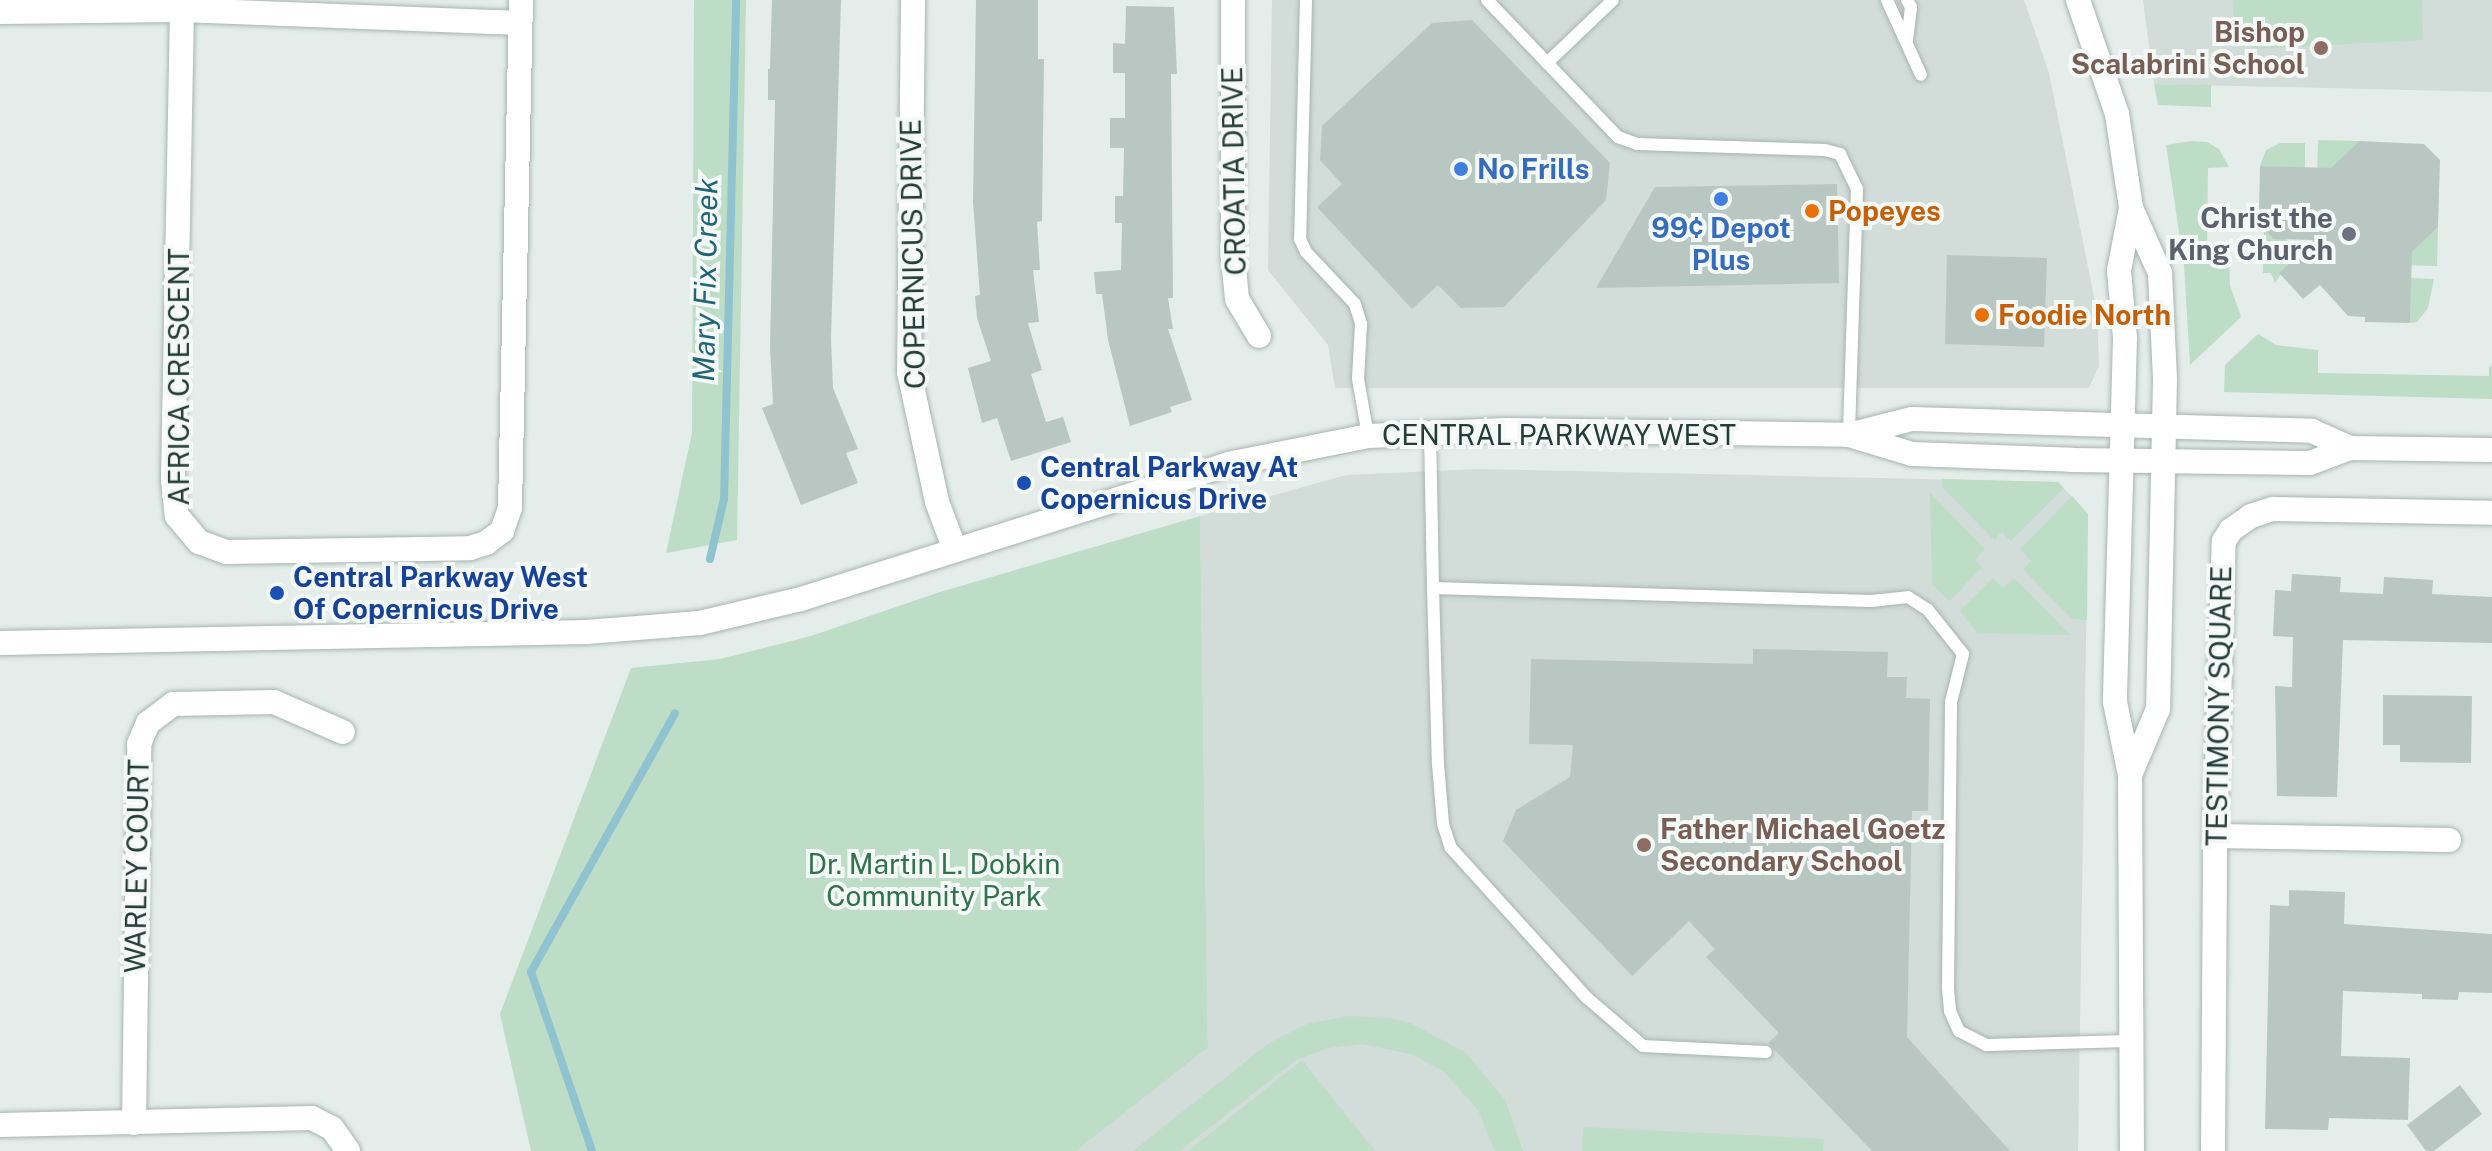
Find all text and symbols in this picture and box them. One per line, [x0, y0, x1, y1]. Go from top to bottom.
place label: Bishop Scalabrini School [2071, 15, 2305, 81]
marker: Bishop Scalabrini School [2312, 39, 2330, 57]
street label: CROATIA DRIVE [1215, 66, 1253, 276]
street label: COPERNICUS DRIVE [894, 119, 932, 389]
place label: No Frills [1477, 152, 1590, 186]
marker: No Frills [1452, 160, 1470, 178]
water label: Mary Fix Creek [685, 178, 725, 382]
marker: 99¢ Depot Plus [1712, 190, 1730, 208]
place label: Popeyes [1828, 194, 1941, 228]
place label: Christ the King Church [2168, 201, 2333, 267]
marker: Popeyes [1803, 202, 1821, 220]
place label: 99¢ Depot Plus [1651, 211, 1791, 277]
marker: Christ the King Church [2340, 225, 2358, 243]
street label: AFRICA CRESCENT [162, 248, 196, 506]
place label: Foodie North [1998, 298, 2171, 332]
marker: Foodie North [1973, 306, 1991, 324]
street label: CENTRAL PARKWAY WEST [1381, 418, 1737, 452]
place label: Central Parkway At Copernicus Drive [1040, 450, 1298, 516]
marker: Central Parkway At Copernicus Drive [1015, 474, 1033, 492]
place label: Central Parkway West Of Copernicus Drive [293, 560, 589, 626]
street label: TESTIMONY SQUARE [2200, 565, 2238, 847]
marker: Central Parkway West Of Copernicus Drive [268, 584, 286, 602]
street label: WARLEY COURT [118, 758, 156, 974]
place label: Father Michael Goetz Secondary School [1660, 812, 1945, 878]
marker: Father Michael Goetz Secondary School [1635, 836, 1653, 854]
park label: Dr. Martin L. Dobkin Community Park [807, 847, 1061, 913]

